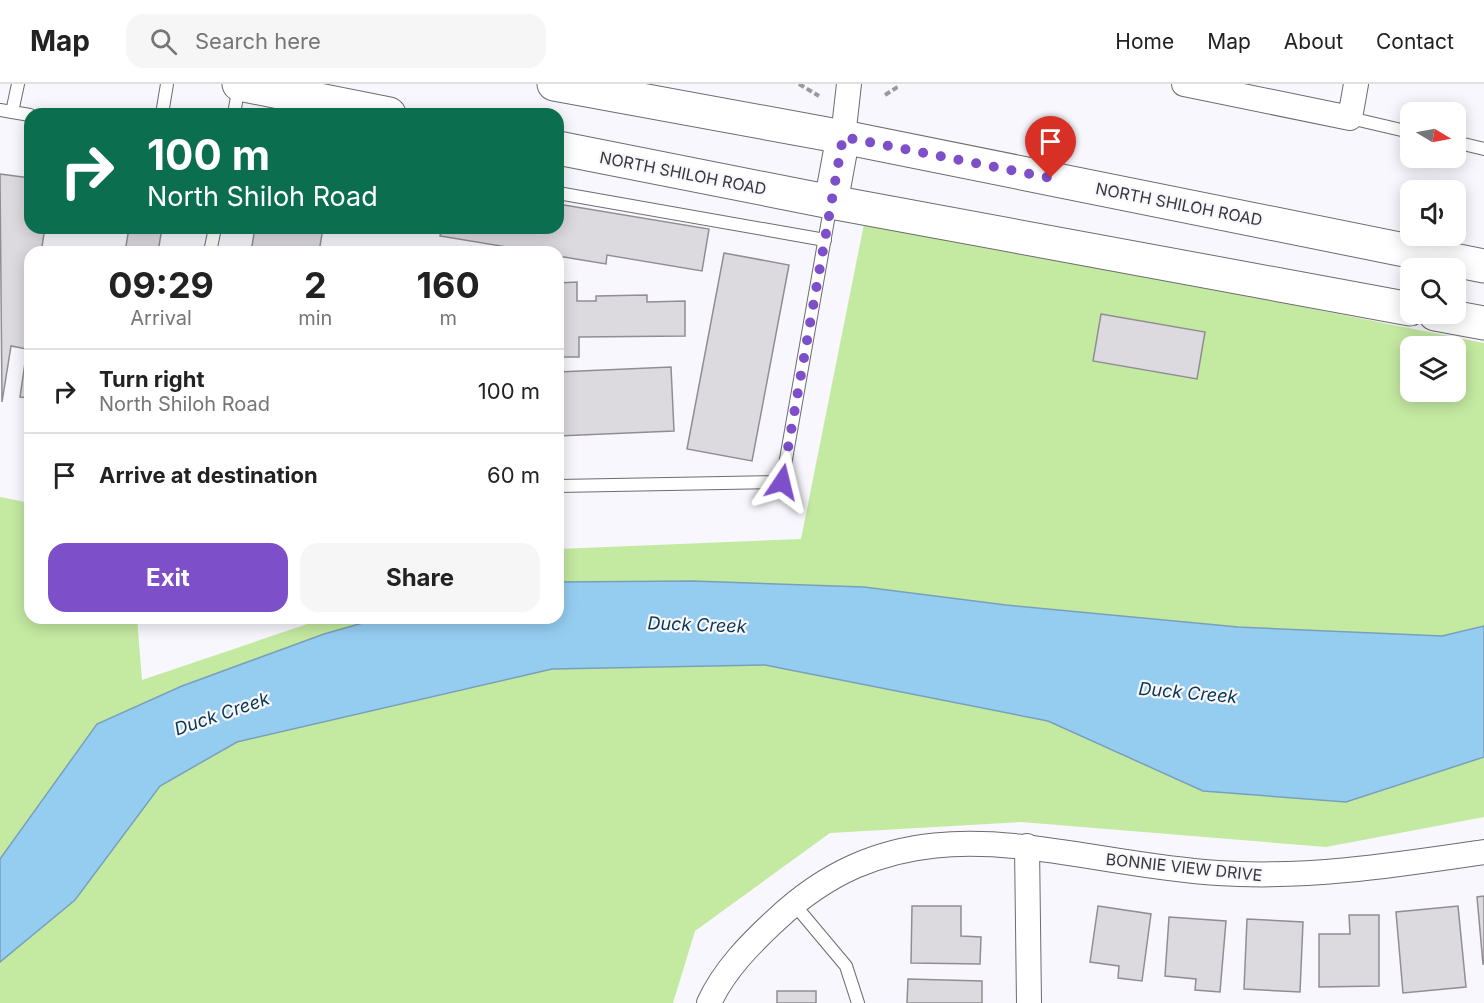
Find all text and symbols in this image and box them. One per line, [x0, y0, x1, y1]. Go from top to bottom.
search box [126, 14, 546, 68]
text: Map [30, 24, 90, 58]
icon: search [147, 25, 180, 58]
text: Search here [195, 28, 321, 54]
text: Home [1115, 29, 1174, 54]
text: Map [1207, 29, 1251, 54]
text: About [1284, 29, 1343, 54]
text: Contact [1376, 29, 1454, 54]
north arrow [1400, 102, 1466, 168]
map controls [1400, 102, 1466, 402]
pin [1025, 116, 1076, 178]
icon: arrive [1034, 125, 1067, 158]
text: 100 m [147, 129, 270, 180]
icon: right [48, 132, 126, 210]
street label: NORTH SHILOH ROAD [598, 147, 768, 199]
street label: NORTH SHILOH ROAD [1094, 178, 1264, 230]
text: North Shiloh Road [147, 180, 378, 213]
button: sound [1400, 180, 1466, 246]
button: search [1400, 258, 1466, 324]
text: 09:29 [108, 263, 214, 307]
text: 2 [304, 263, 327, 307]
text: 160 [417, 263, 480, 307]
text: Arrival [130, 306, 192, 330]
text: min [298, 306, 332, 330]
text: m [439, 306, 457, 330]
button: layers [1400, 336, 1466, 402]
text: Turn right [99, 366, 205, 392]
icon: right [48, 375, 81, 408]
text: 100 m [478, 378, 540, 404]
text: North Shiloh Road [99, 392, 270, 416]
position arrow [750, 450, 814, 514]
icon: arrive [48, 459, 81, 492]
text: Arrive at destination [99, 462, 318, 488]
text: 60 m [487, 462, 540, 488]
button: Exit [48, 543, 288, 612]
button: Share [300, 543, 540, 612]
water label: Duck Creek [647, 612, 748, 637]
water label: Duck Creek [1138, 678, 1239, 707]
water label: Duck Creek [172, 687, 273, 740]
street label: BONNIE VIEW DRIVE [1105, 849, 1263, 885]

